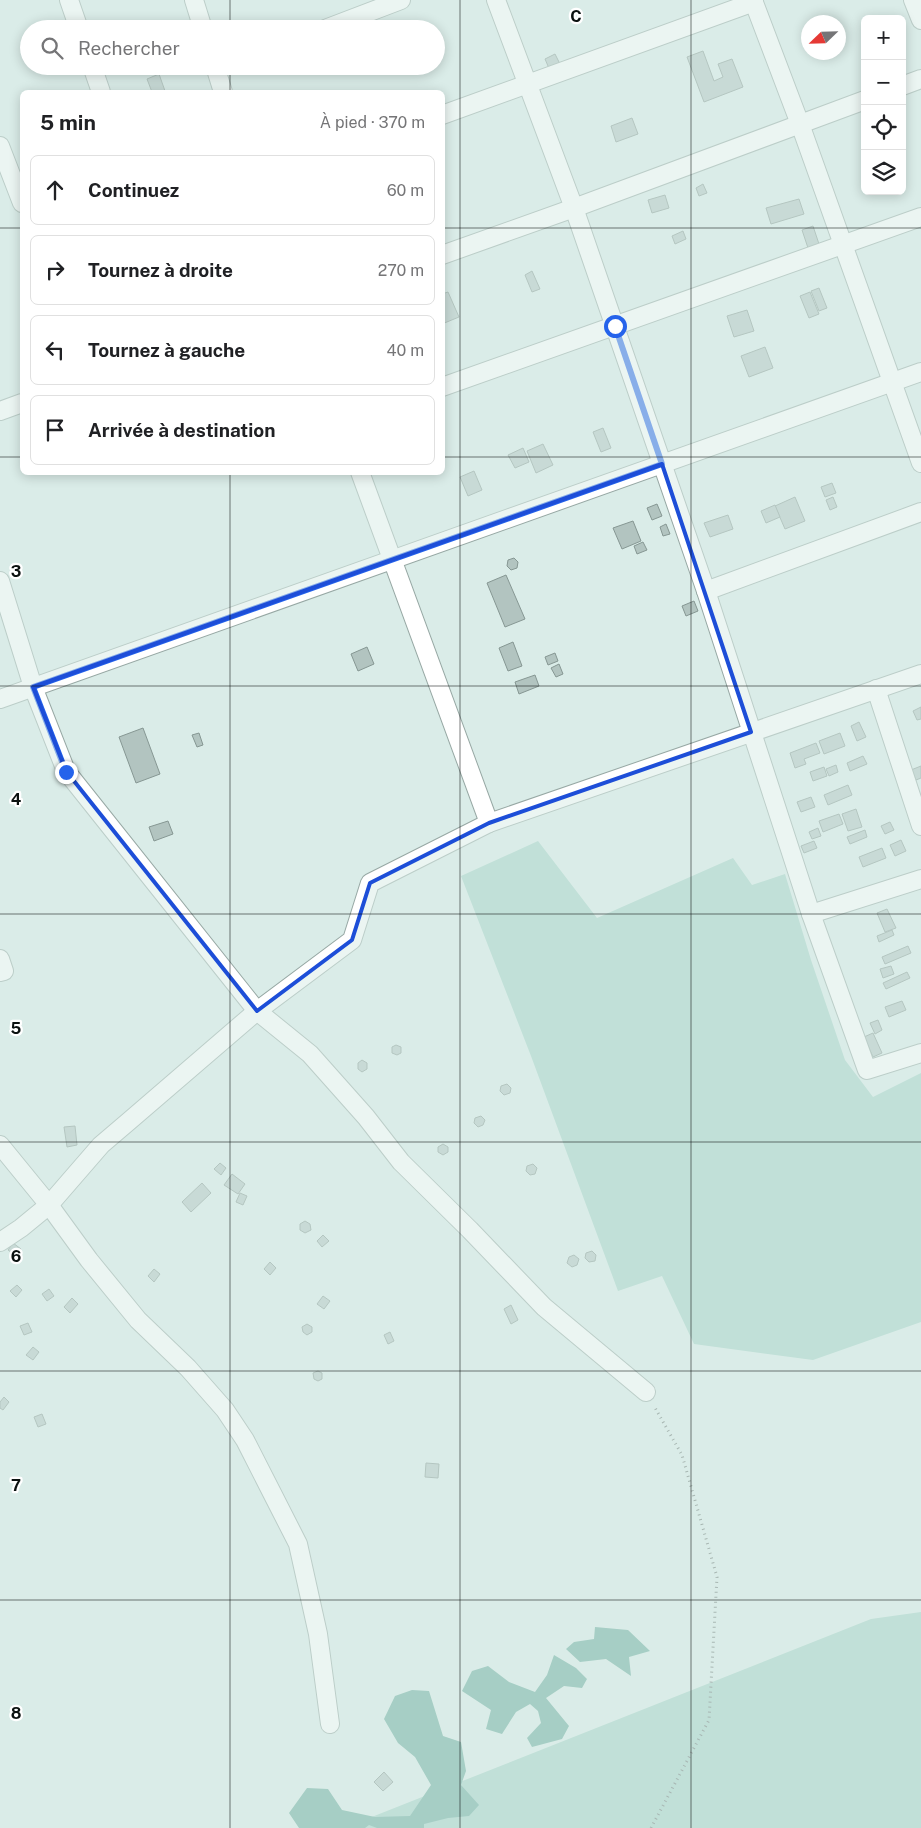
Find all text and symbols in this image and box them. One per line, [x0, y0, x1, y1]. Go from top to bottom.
text: C [570, 7, 582, 26]
north arrow [801, 15, 846, 60]
map controls [861, 15, 906, 195]
button: + [861, 15, 906, 60]
search box [20, 20, 445, 75]
icon: search [38, 34, 66, 62]
text: Rechercher [78, 37, 180, 59]
button: − [861, 60, 906, 105]
button: locate [861, 105, 906, 150]
text: 5 min [40, 110, 96, 135]
text: À pied · 370 m [320, 113, 425, 132]
button: layers [861, 150, 906, 195]
icon: ahead [41, 176, 69, 204]
text: Continuez [88, 179, 179, 201]
text: 60 m [387, 181, 424, 200]
icon: right [41, 256, 69, 284]
text: Tournez à droite [88, 259, 233, 281]
text: 270 m [378, 261, 424, 280]
route start [604, 315, 627, 338]
icon: left [41, 336, 69, 364]
text: Tournez à gauche [88, 339, 245, 361]
text: 40 m [386, 341, 424, 360]
icon: arrive [41, 416, 69, 444]
text: Arrivée à destination [88, 419, 276, 441]
text: 3 [11, 562, 21, 581]
route end [55, 761, 78, 784]
text: 4 [11, 790, 22, 809]
text: 5 [11, 1019, 22, 1038]
text: 6 [11, 1247, 21, 1266]
text: 7 [11, 1476, 21, 1495]
text: 8 [11, 1704, 22, 1723]

